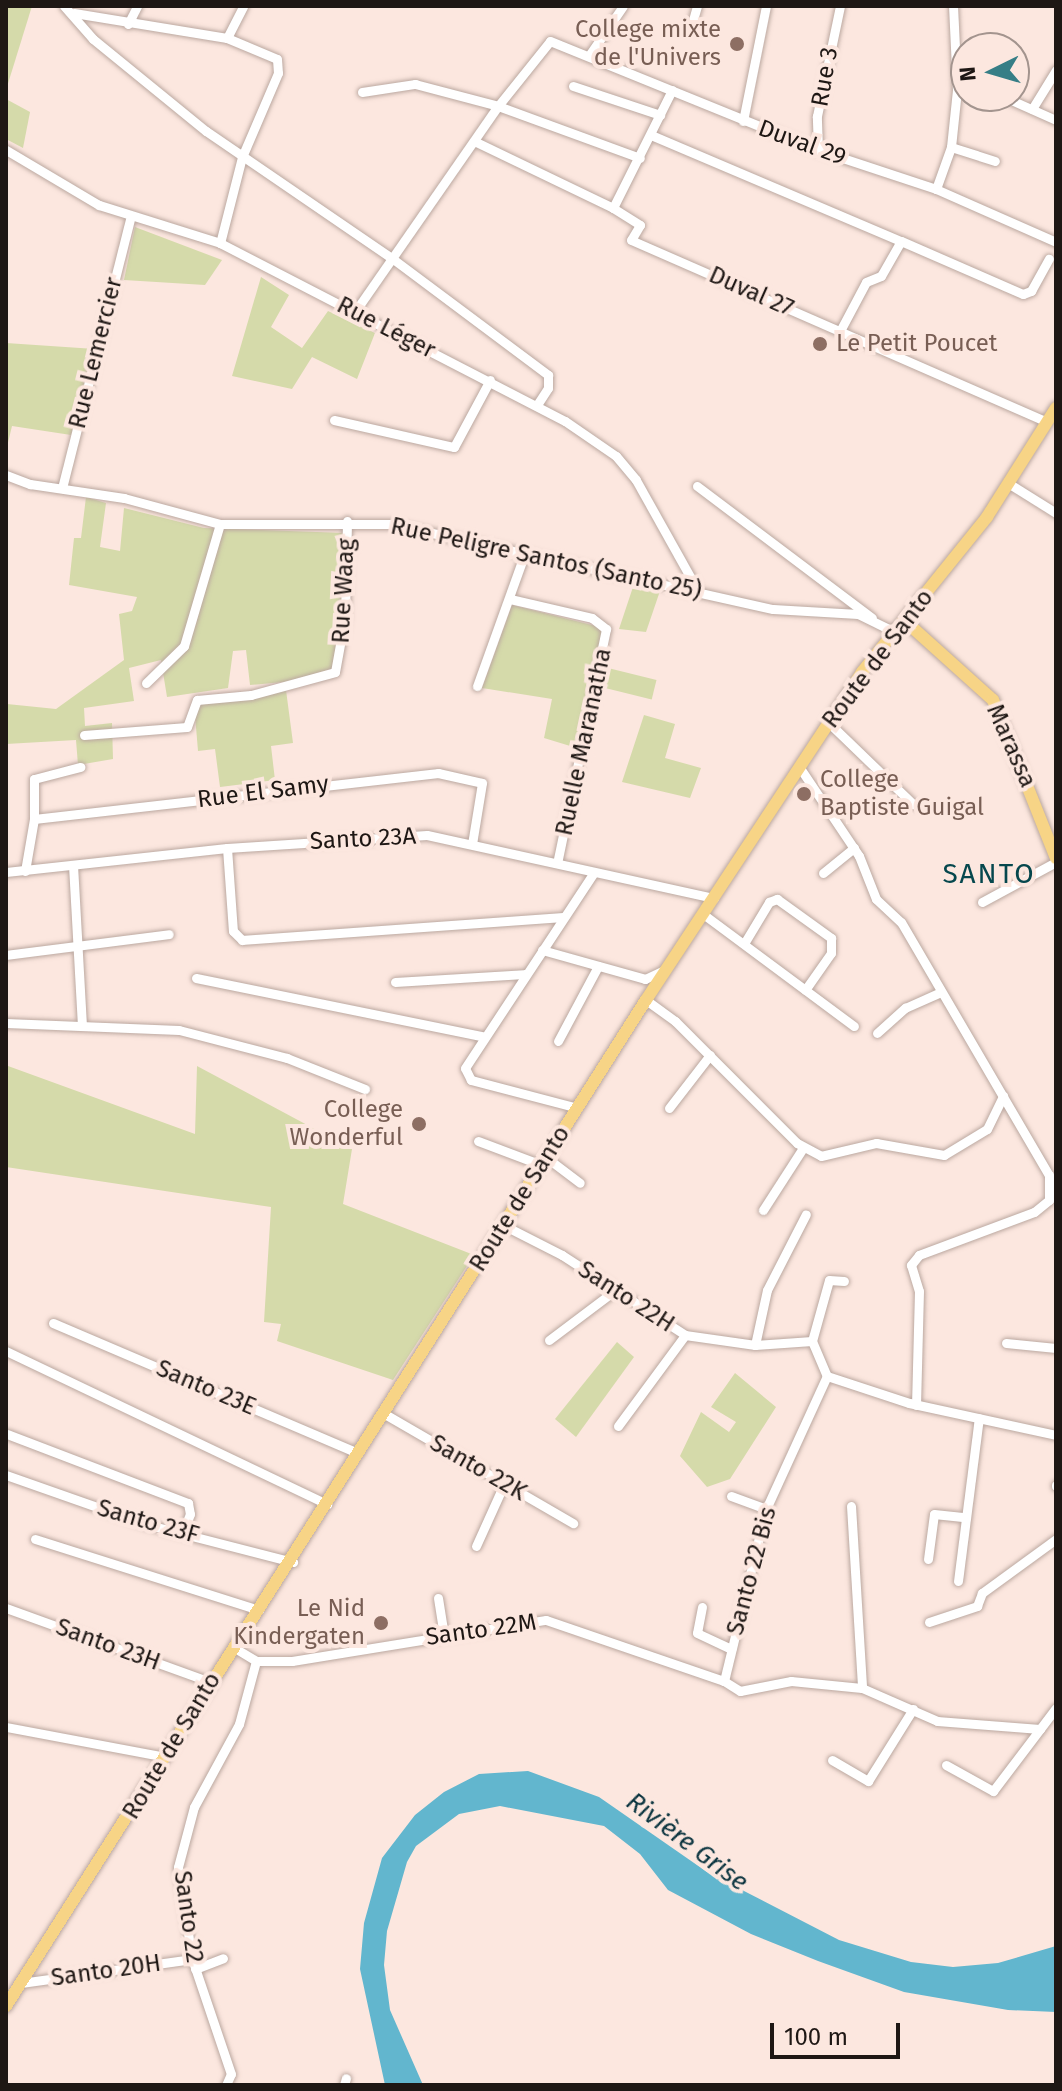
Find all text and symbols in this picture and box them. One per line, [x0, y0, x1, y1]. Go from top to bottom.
place label: College mixte de l'Univers [575, 16, 721, 72]
north arrow [950, 32, 1030, 112]
marker: College mixte de l'Univers [728, 35, 746, 53]
street label: Rue 3 [806, 45, 844, 109]
text: N [954, 66, 982, 82]
street label: Duval 29 [754, 114, 850, 172]
street label: Duval 27 [704, 261, 798, 323]
street label: Rue Lemercier [63, 274, 129, 432]
street label: Rue Léger [332, 291, 440, 365]
place label: Le Petit Poucet [836, 330, 997, 358]
marker: Le Petit Poucet [811, 335, 829, 353]
street label: Rue Peligre Santos (Santo 25) [388, 512, 704, 606]
street label: Rue Waag [327, 538, 361, 644]
street label: Route de Santo [816, 584, 940, 734]
street label: Ruelle Maranatha [550, 646, 618, 838]
street label: Marassa [980, 700, 1042, 792]
place label: College Baptiste Guigal [820, 766, 984, 822]
street label: Rue El Samy [196, 770, 330, 814]
marker: College Baptiste Guigal [795, 785, 813, 803]
street label: Santo 23A [309, 822, 417, 856]
district label: SANTO [942, 857, 1036, 891]
place label: College Wonderful [290, 1096, 403, 1152]
marker: College Wonderful [410, 1115, 428, 1133]
street label: Route de Santo [464, 1121, 576, 1277]
street label: Santo 22H [572, 1255, 680, 1339]
street label: Santo 23E [152, 1354, 260, 1422]
street label: Santo 22K [425, 1429, 531, 1507]
street label: Santo 23F [94, 1494, 202, 1550]
street label: Santo 22 Bis [721, 1504, 783, 1638]
place label: Le Nid Kindergaten [233, 1595, 365, 1651]
street label: Santo 22M [424, 1608, 538, 1652]
street label: Santo 23H [52, 1613, 164, 1677]
marker: Le Nid Kindergaten [372, 1614, 390, 1632]
street label: Route de Santo [117, 1667, 227, 1825]
water label: Rivière Grise [620, 1786, 754, 1898]
street label: Santo 22 [167, 1869, 209, 1965]
street label: Santo 20H [49, 1949, 163, 1993]
scale bar [774, 2007, 904, 2057]
text: 100 m [784, 2023, 848, 2051]

